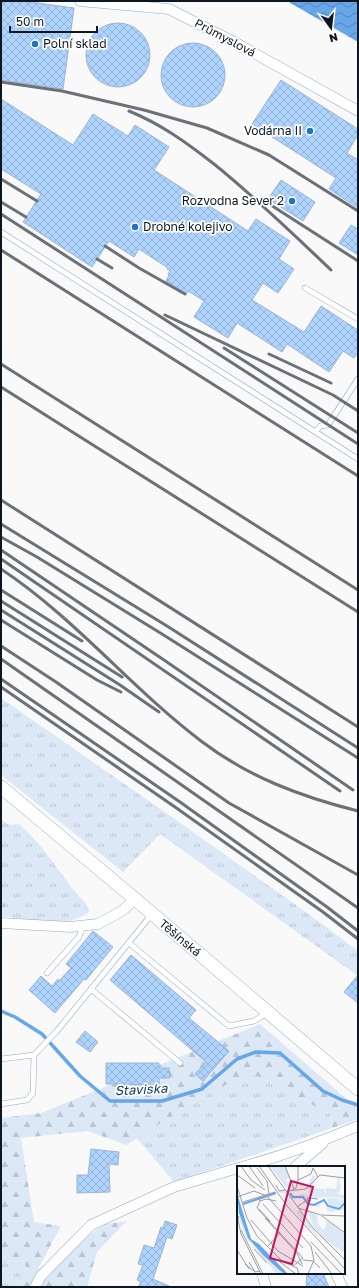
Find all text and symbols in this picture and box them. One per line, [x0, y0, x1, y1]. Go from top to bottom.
scale bar [10, 8, 97, 34]
north arrow [311, 8, 351, 48]
text: 50 m [16, 14, 44, 29]
street label: Průmyslová [192, 15, 258, 60]
text: N [328, 31, 339, 46]
place label: Polní sklad [43, 36, 107, 51]
marker: Polní sklad [30, 39, 40, 49]
place label: Vodárna II [244, 123, 302, 138]
marker: Vodárna II [305, 126, 315, 136]
place label: Rozvodna Sever 2 [182, 193, 284, 208]
marker: Rozvodna Sever 2 [287, 196, 297, 206]
place label: Drobné kolejivo [143, 219, 232, 234]
marker: Drobné kolejivo [130, 222, 140, 232]
street label: Těšínská [156, 916, 204, 959]
water label: Staviska [114, 1080, 168, 1098]
inset map [237, 1166, 345, 1274]

